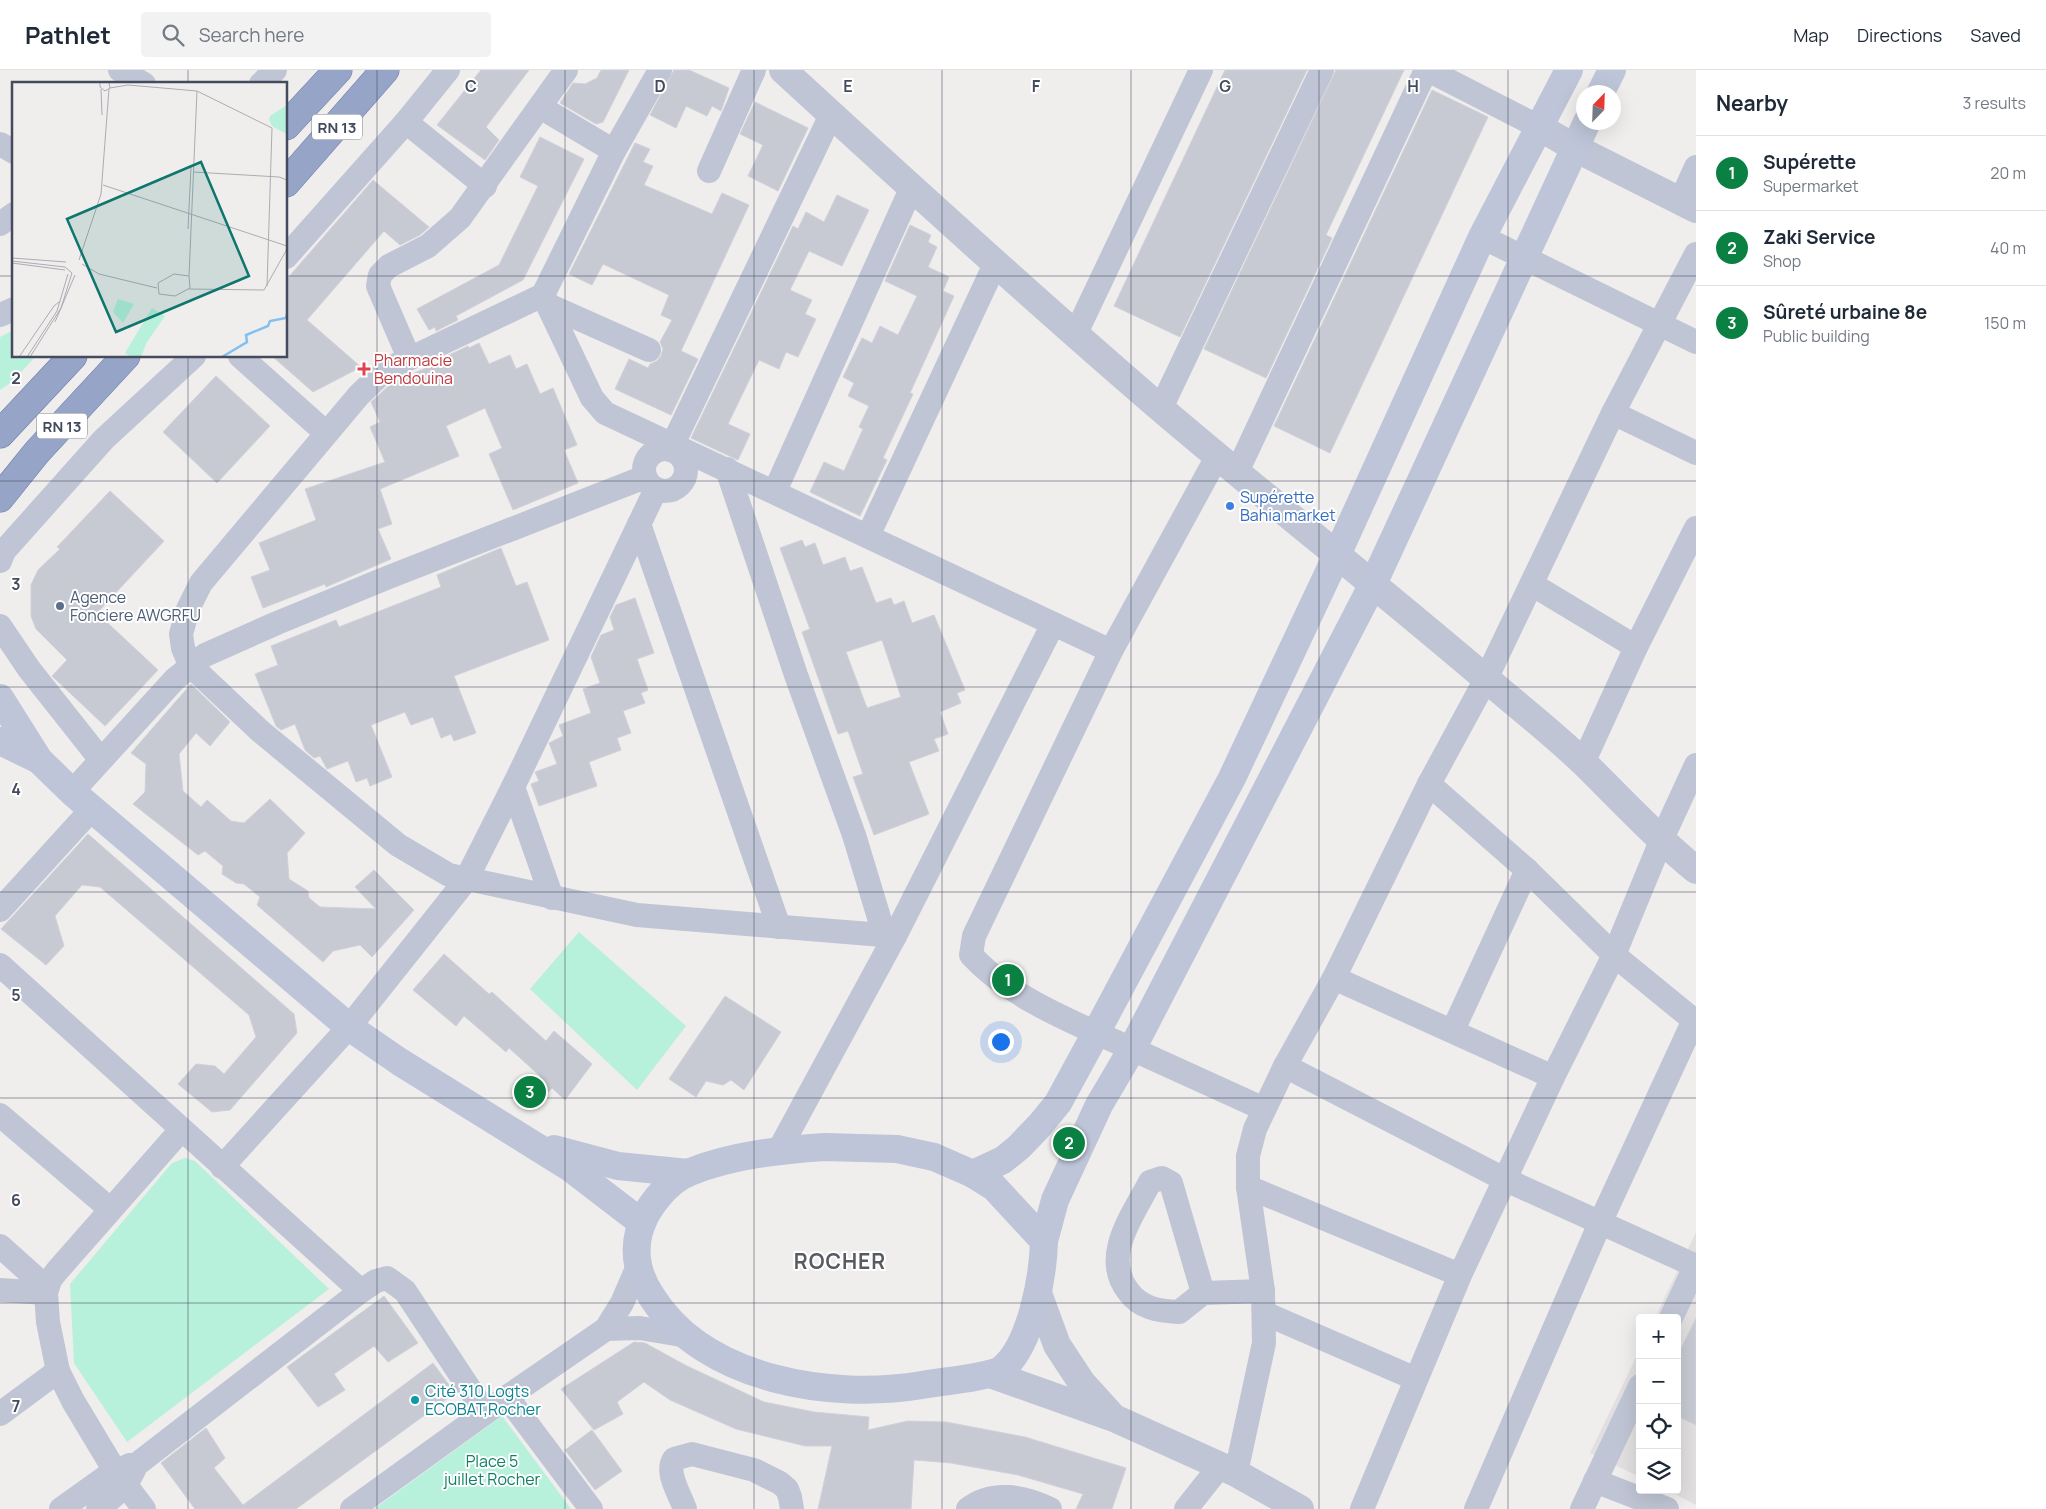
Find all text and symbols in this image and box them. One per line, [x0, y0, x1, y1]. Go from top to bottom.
search box [141, 12, 491, 57]
text: Pathlet [25, 18, 111, 51]
icon: search [159, 21, 187, 49]
text: Search here [199, 22, 304, 48]
text: Map [1793, 23, 1829, 47]
text: Directions [1857, 23, 1942, 47]
text: Saved [1970, 23, 2021, 47]
text: C [465, 75, 477, 97]
text: D [654, 75, 666, 97]
text: E [843, 75, 853, 97]
text: F [1032, 75, 1041, 97]
text: G [1219, 75, 1231, 97]
text: H [1407, 75, 1419, 97]
inset map [12, 82, 288, 358]
north arrow [1576, 85, 1621, 130]
text: Nearby [1716, 89, 1788, 117]
text: 3 results [1963, 92, 2026, 114]
road number: RN 13 [312, 114, 362, 140]
text: Supérette [1763, 149, 1856, 175]
text: 1 [1728, 162, 1736, 184]
text: 20 m [1990, 162, 2026, 184]
text: Supermarket [1763, 175, 1859, 197]
text: Zaki Service [1763, 224, 1875, 250]
text: 2 [1727, 237, 1737, 259]
text: 40 m [1990, 237, 2026, 259]
text: Shop [1763, 250, 1801, 272]
text: Sûreté urbaine 8e [1763, 299, 1927, 325]
text: 3 [1727, 312, 1737, 334]
text: 150 m [1984, 312, 2026, 334]
text: Public building [1763, 325, 1870, 347]
place label: Pharmacie Bendouina [374, 349, 453, 389]
marker: Pharmacie Bendouina [358, 363, 370, 375]
text: 2 [11, 367, 21, 389]
road number: RN 13 [37, 414, 87, 438]
place label: Supérette Bahia market [1240, 486, 1336, 526]
marker: Supérette Bahia market [1224, 500, 1236, 512]
text: 3 [11, 573, 21, 595]
place label: Agence Fonciere AWGRFU [70, 586, 201, 626]
marker: Agence Fonciere AWGRFU [54, 600, 66, 612]
text: 4 [11, 778, 21, 800]
pin: 1 [992, 961, 1024, 999]
text: 5 [11, 984, 21, 1006]
your location [988, 1029, 1014, 1055]
pin: 3 [514, 1073, 546, 1111]
pin: 2 [1053, 1124, 1085, 1162]
text: 6 [11, 1189, 21, 1211]
district label: ROCHER [794, 1247, 886, 1275]
map controls [1636, 1314, 1681, 1494]
button: + [1636, 1314, 1681, 1359]
button: − [1636, 1359, 1681, 1404]
place label: Cité 310 Logts ECOBAT,Rocher [425, 1380, 541, 1420]
marker: Cité 310 Logts ECOBAT,Rocher [409, 1394, 421, 1406]
text: 7 [12, 1395, 20, 1417]
button: locate [1636, 1404, 1681, 1449]
button: layers [1636, 1449, 1681, 1494]
park label: Place 5 juillet Rocher [443, 1450, 541, 1490]

